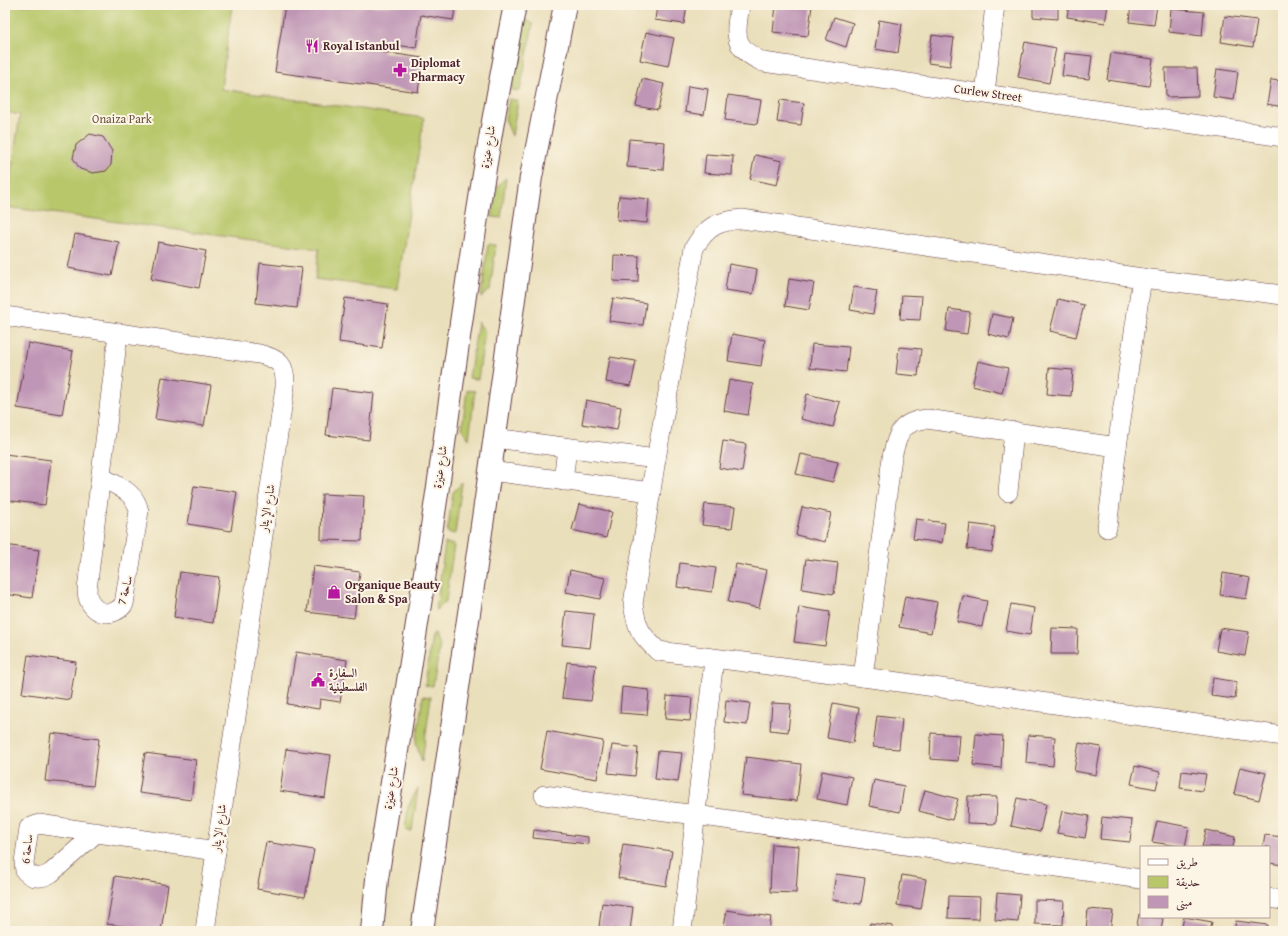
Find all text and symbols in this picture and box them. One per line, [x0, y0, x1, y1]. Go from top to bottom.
place label: Royal Istanbul [323, 37, 400, 54]
restaurant icon: Royal Istanbul [304, 38, 320, 54]
place label: Diplomat Pharmacy [411, 54, 466, 85]
pharmacy icon: Diplomat Pharmacy [392, 62, 408, 78]
street label: Curlew Street [953, 79, 1024, 106]
park label: Onaiza Park [92, 110, 153, 127]
street label: شارع عنيزة [476, 124, 502, 170]
street label: شارع عنيزة [428, 444, 454, 490]
street label: شارع الإيثار [254, 483, 282, 534]
street label: ساحة 7 [112, 573, 137, 606]
place label: Organique Beauty Salon & Spa [345, 576, 441, 607]
shop icon: Organique Beauty Salon & Spa [326, 584, 342, 600]
place label: السفارة الفلسطينية [329, 664, 368, 695]
public building icon: السفارة الفلسطينية [310, 672, 326, 688]
street label: شارع عنيزة [379, 765, 405, 811]
street label: شارع الإيثار [207, 803, 233, 854]
street label: ساحة 6 [16, 833, 37, 865]
legend [1140, 846, 1270, 918]
text: طريق [1176, 853, 1198, 870]
text: حديقة [1176, 873, 1200, 890]
text: مبنى [1176, 893, 1192, 911]

